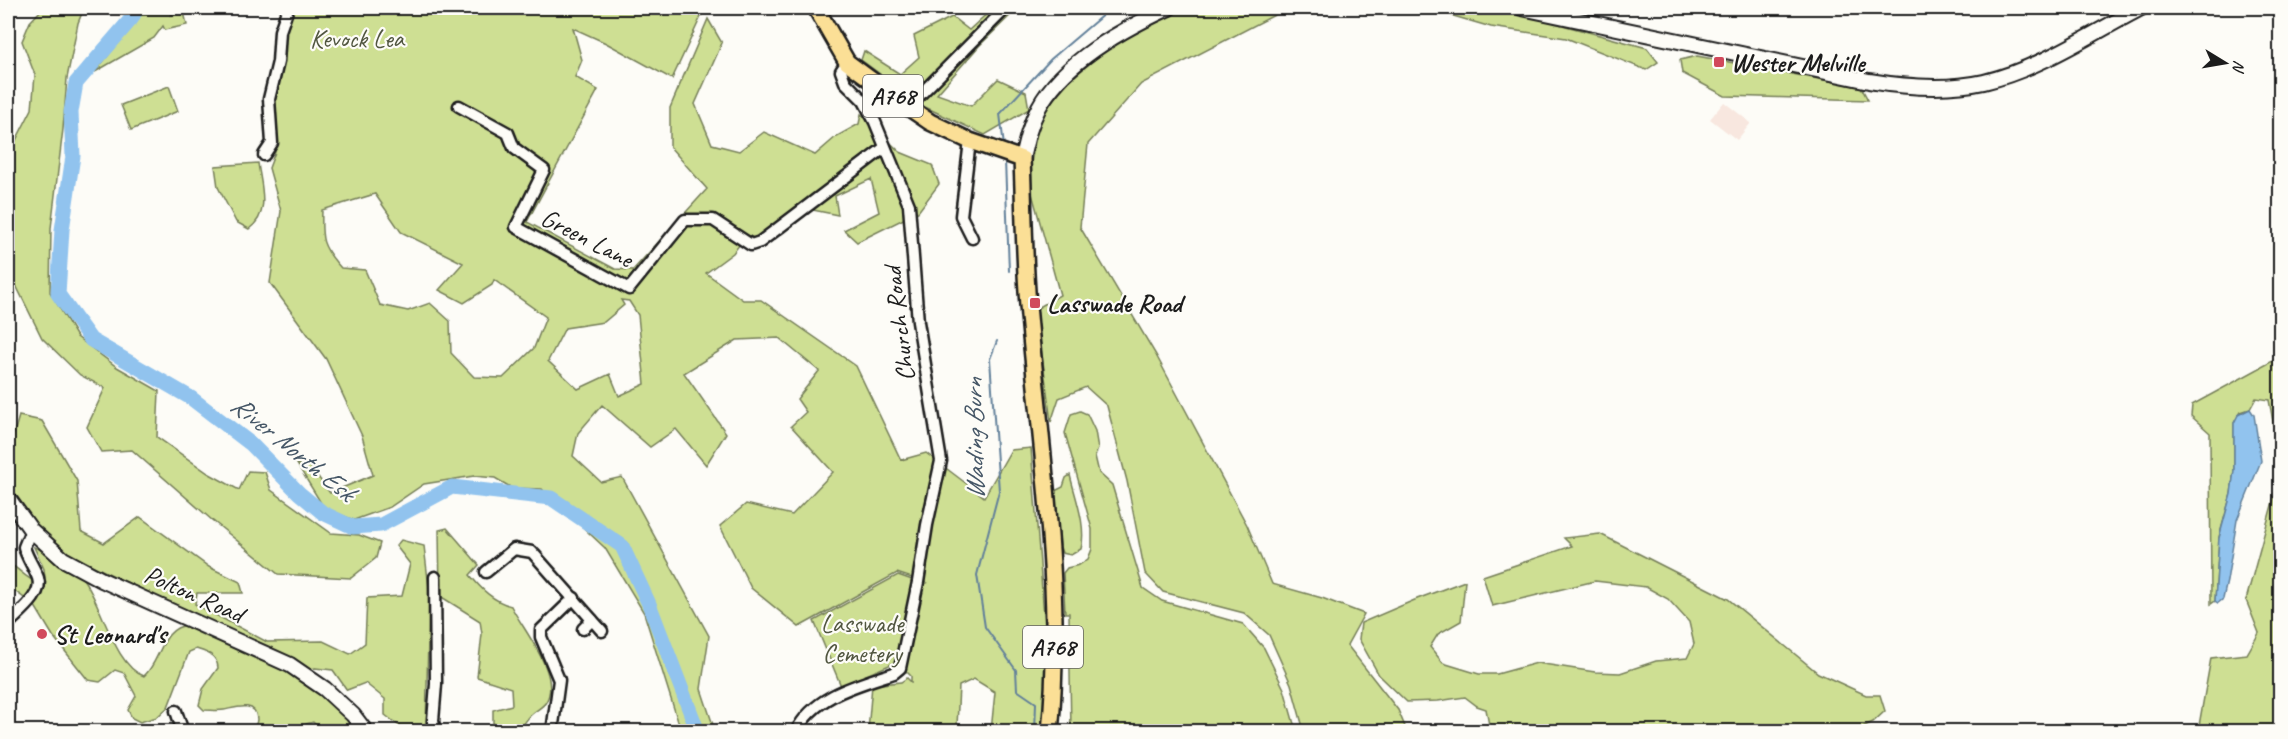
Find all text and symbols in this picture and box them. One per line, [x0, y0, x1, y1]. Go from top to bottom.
park label: Kevock Lea [310, 22, 406, 55]
north arrow [2195, 33, 2255, 93]
place label: Wester Melville [1731, 46, 1867, 79]
marker: Wester Melville [1712, 55, 1726, 69]
text: N [2227, 59, 2250, 75]
road number: A768 [863, 75, 923, 117]
street label: Green Lane [535, 201, 641, 276]
street label: Church Road [875, 261, 922, 383]
place label: Lasswade Road [1047, 287, 1186, 320]
marker: Lasswade Road [1028, 296, 1042, 310]
water label: Wading Burn [956, 375, 992, 500]
water label: River North Esk [224, 388, 366, 511]
street label: Polton Road [139, 558, 252, 632]
park label: Lasswade Cemetery [821, 607, 905, 670]
place label: St Leonard's [54, 618, 169, 651]
road number: A768 [1023, 626, 1083, 668]
marker: St Leonard's [35, 627, 49, 641]

